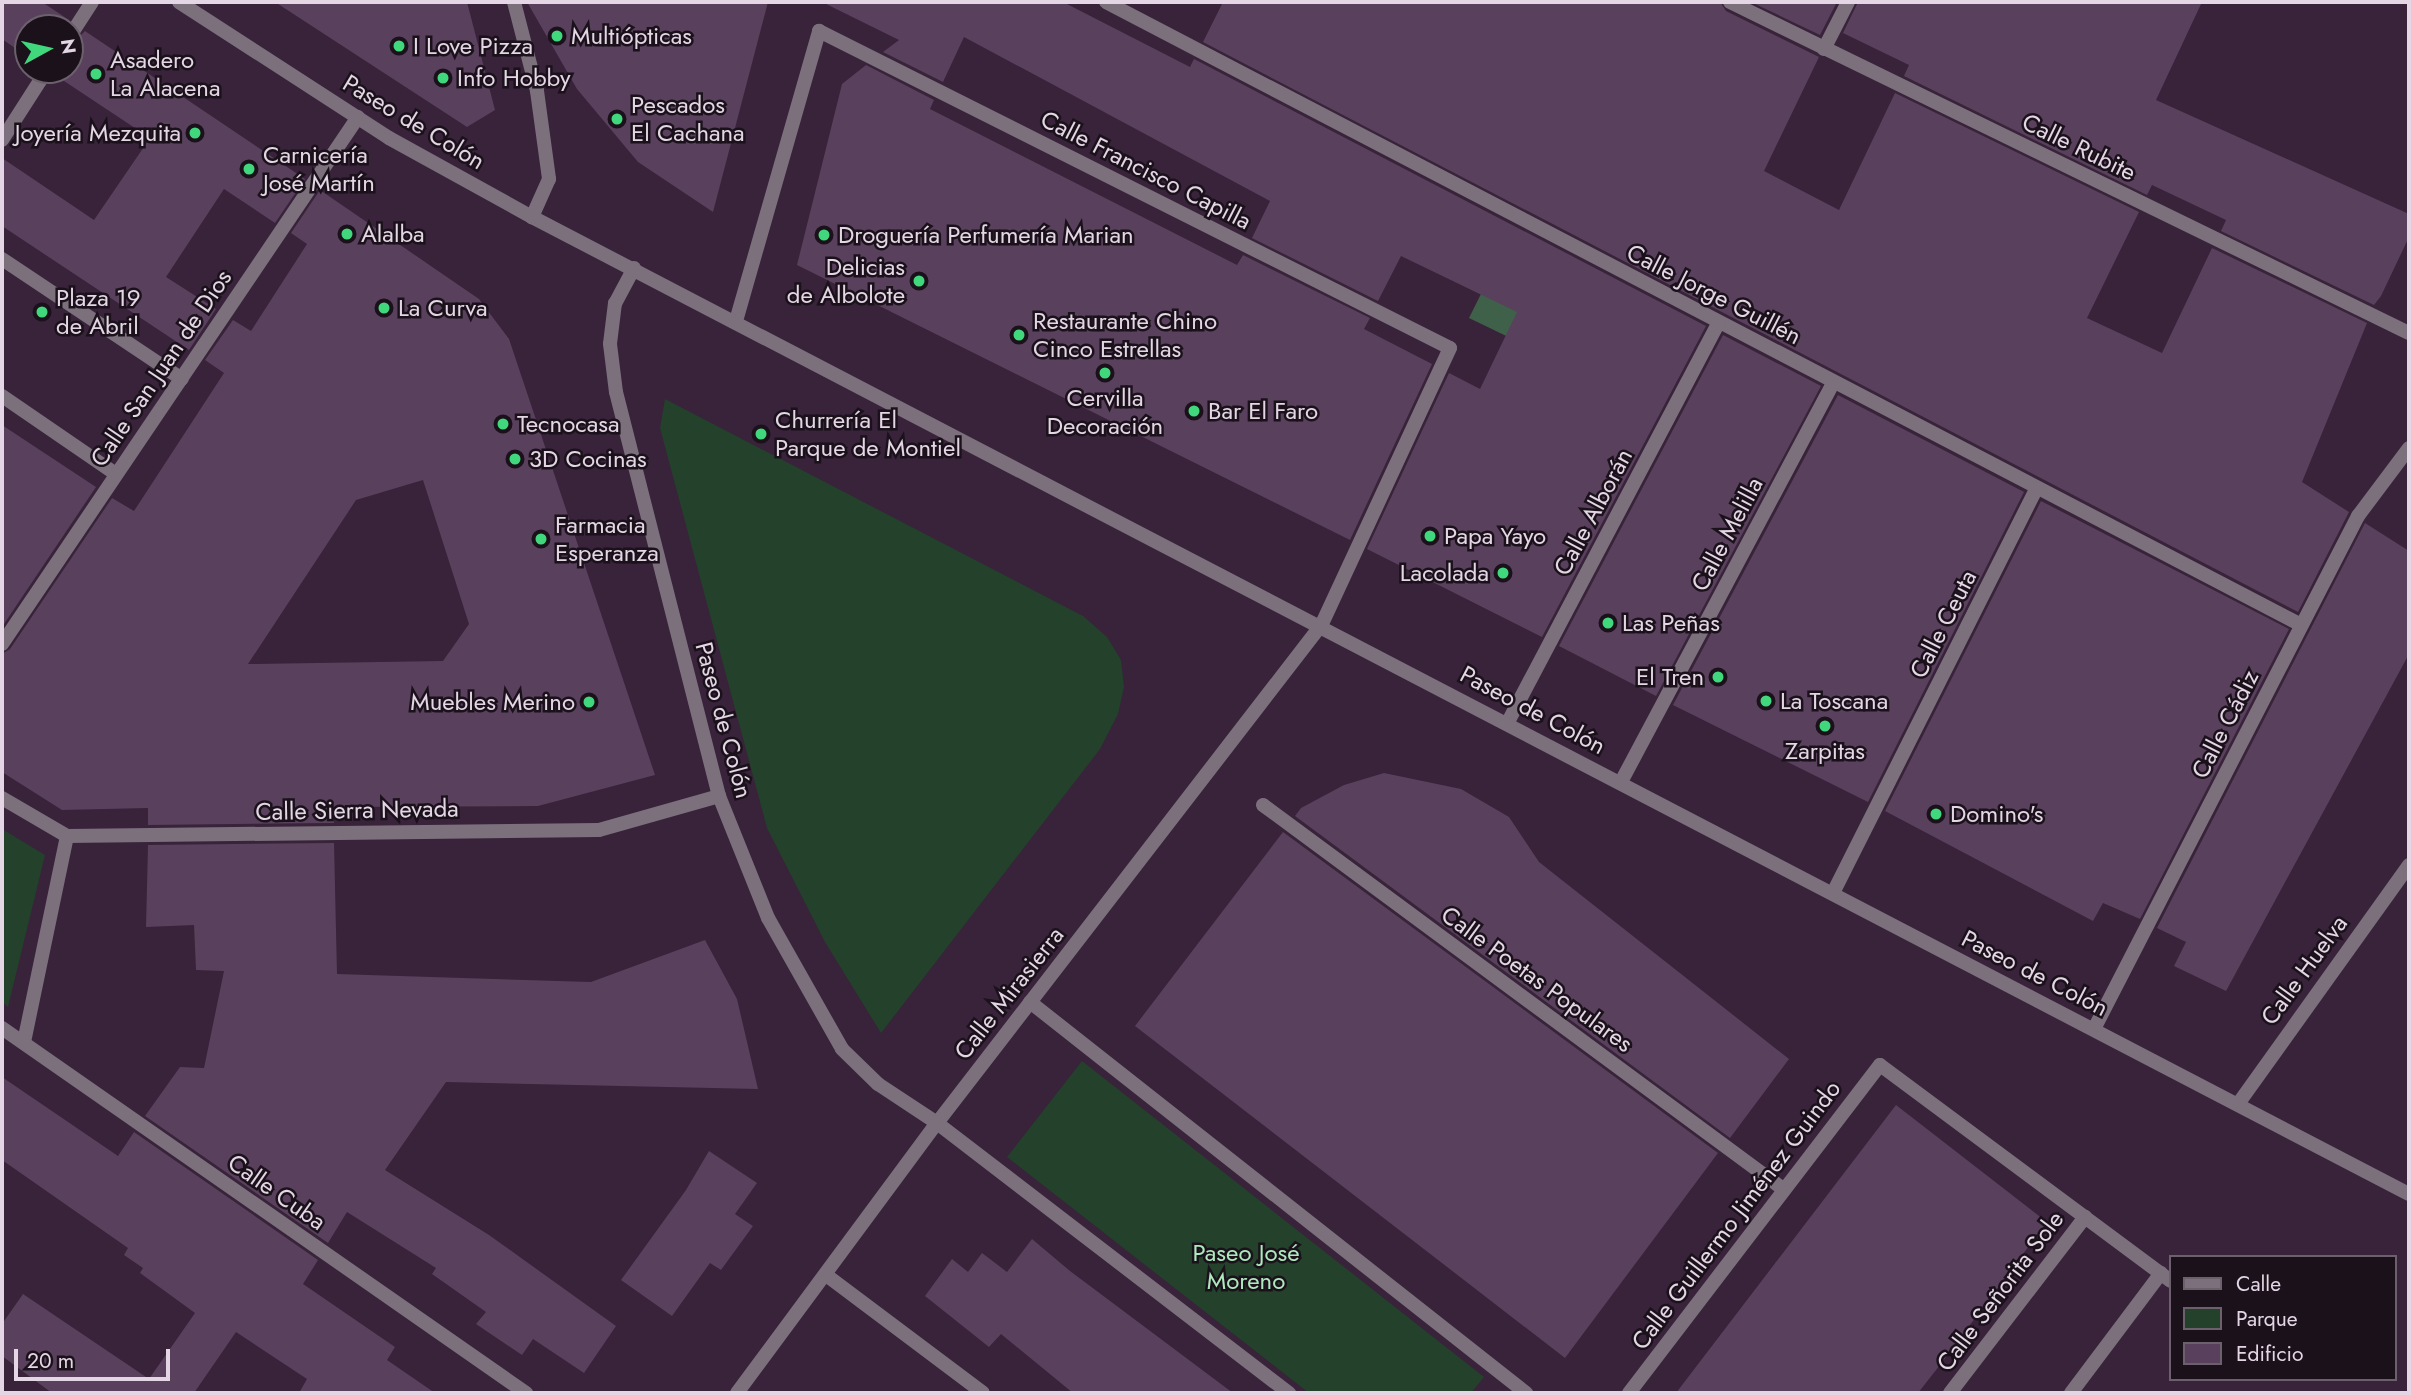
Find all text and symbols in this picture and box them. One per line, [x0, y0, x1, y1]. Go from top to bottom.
north arrow [14, 14, 84, 84]
place label: Multiópticas [571, 22, 692, 50]
marker: Multiópticas [549, 28, 565, 44]
place label: I Love Pizza [413, 32, 533, 60]
text: N [54, 37, 83, 56]
marker: I Love Pizza [391, 38, 407, 54]
place label: Asadero La Alacena [110, 46, 220, 102]
place label: Info Hobby [457, 64, 570, 92]
marker: Asadero La Alacena [88, 66, 104, 82]
street label: Paseo de Colón [338, 68, 490, 176]
marker: Info Hobby [435, 70, 451, 86]
place label: Pescados El Cachana [631, 91, 745, 147]
street label: Calle Francisco Capilla [1036, 104, 1256, 236]
street label: Calle Rubite [2018, 107, 2140, 187]
marker: Pescados El Cachana [609, 111, 625, 127]
place label: Joyería Mezquita [15, 119, 181, 147]
marker: Joyería Mezquita [187, 125, 203, 141]
place label: Carnicería José Martín [263, 141, 375, 197]
marker: Carnicería José Martín [241, 161, 257, 177]
place label: Alalba [361, 220, 425, 248]
place label: Droguería Perfumería Marian [838, 221, 1134, 249]
marker: Alalba [339, 226, 355, 242]
marker: Droguería Perfumería Marian [816, 227, 832, 243]
street label: Calle Jorge Guillén [1622, 238, 1806, 350]
place label: Delicias de Albolote [787, 253, 905, 309]
street label: Calle San Juan de Dios [84, 264, 238, 472]
marker: Delicias de Albolote [911, 273, 927, 289]
place label: Plaza 19 de Abril [56, 284, 141, 340]
place label: La Curva [398, 294, 488, 322]
marker: La Curva [376, 300, 392, 316]
marker: Plaza 19 de Abril [34, 304, 50, 320]
place label: Restaurante Chino Cinco Estrellas [1033, 307, 1217, 363]
marker: Restaurante Chino Cinco Estrellas [1011, 327, 1027, 343]
marker: Cervilla Decoración [1097, 365, 1113, 381]
place label: Cervilla Decoración [1047, 384, 1163, 440]
place label: Bar El Faro [1208, 397, 1318, 425]
marker: Bar El Faro [1186, 403, 1202, 419]
place label: Churrería El Parque de Montiel [775, 406, 961, 462]
place label: Tecnocasa [517, 410, 620, 438]
marker: Tecnocasa [495, 416, 511, 432]
marker: Churrería El Parque de Montiel [753, 426, 769, 442]
street label: Calle Alborán [1548, 444, 1638, 580]
place label: 3D Cocinas [529, 445, 647, 473]
marker: 3D Cocinas [507, 451, 523, 467]
street label: Calle Melilla [1685, 472, 1769, 596]
place label: Farmacia Esperanza [555, 511, 659, 567]
place label: Papa Yayo [1444, 522, 1546, 550]
marker: Papa Yayo [1422, 528, 1438, 544]
marker: Farmacia Esperanza [533, 531, 549, 547]
place label: Lacolada [1400, 559, 1489, 587]
marker: Lacolada [1495, 565, 1511, 581]
street label: Calle Ceuta [1904, 565, 1982, 683]
place label: Las Peñas [1622, 609, 1720, 637]
marker: Las Peñas [1600, 615, 1616, 631]
street label: Paseo de Colón [689, 639, 759, 801]
street label: Paseo de Colón [1455, 660, 1611, 760]
place label: El Tren [1636, 663, 1704, 691]
street label: Calle Cádiz [2185, 665, 2265, 783]
marker: El Tren [1710, 669, 1726, 685]
place label: La Toscana [1780, 687, 1888, 715]
place label: Muebles Merino [410, 688, 575, 716]
marker: La Toscana [1758, 693, 1774, 709]
marker: Muebles Merino [581, 694, 597, 710]
marker: Zarpitas [1817, 718, 1833, 734]
place label: Zarpitas [1785, 737, 1865, 765]
street label: Calle Sierra Nevada [255, 794, 459, 826]
place label: Domino's [1950, 800, 2043, 828]
marker: Domino's [1928, 806, 1944, 822]
street label: Calle Poetas Populares [1436, 900, 1638, 1058]
street label: Calle Huelva [2255, 910, 2353, 1030]
street label: Calle Mirasierra [948, 921, 1070, 1065]
street label: Paseo de Colón [1957, 924, 2113, 1022]
street label: Calle Guillermo Jiménez Guindo [1625, 1075, 1847, 1355]
street label: Calle Cuba [223, 1148, 331, 1236]
street label: Calle Señorita Sole [1930, 1205, 2070, 1377]
park label: Paseo José Moreno [1192, 1239, 1300, 1295]
legend [2170, 1255, 2397, 1381]
text: Calle [2236, 1269, 2281, 1299]
text: Parque [2236, 1304, 2298, 1334]
scale bar [18, 1336, 173, 1380]
text: Edificio [2236, 1339, 2303, 1369]
text: 20 m [27, 1346, 74, 1376]

